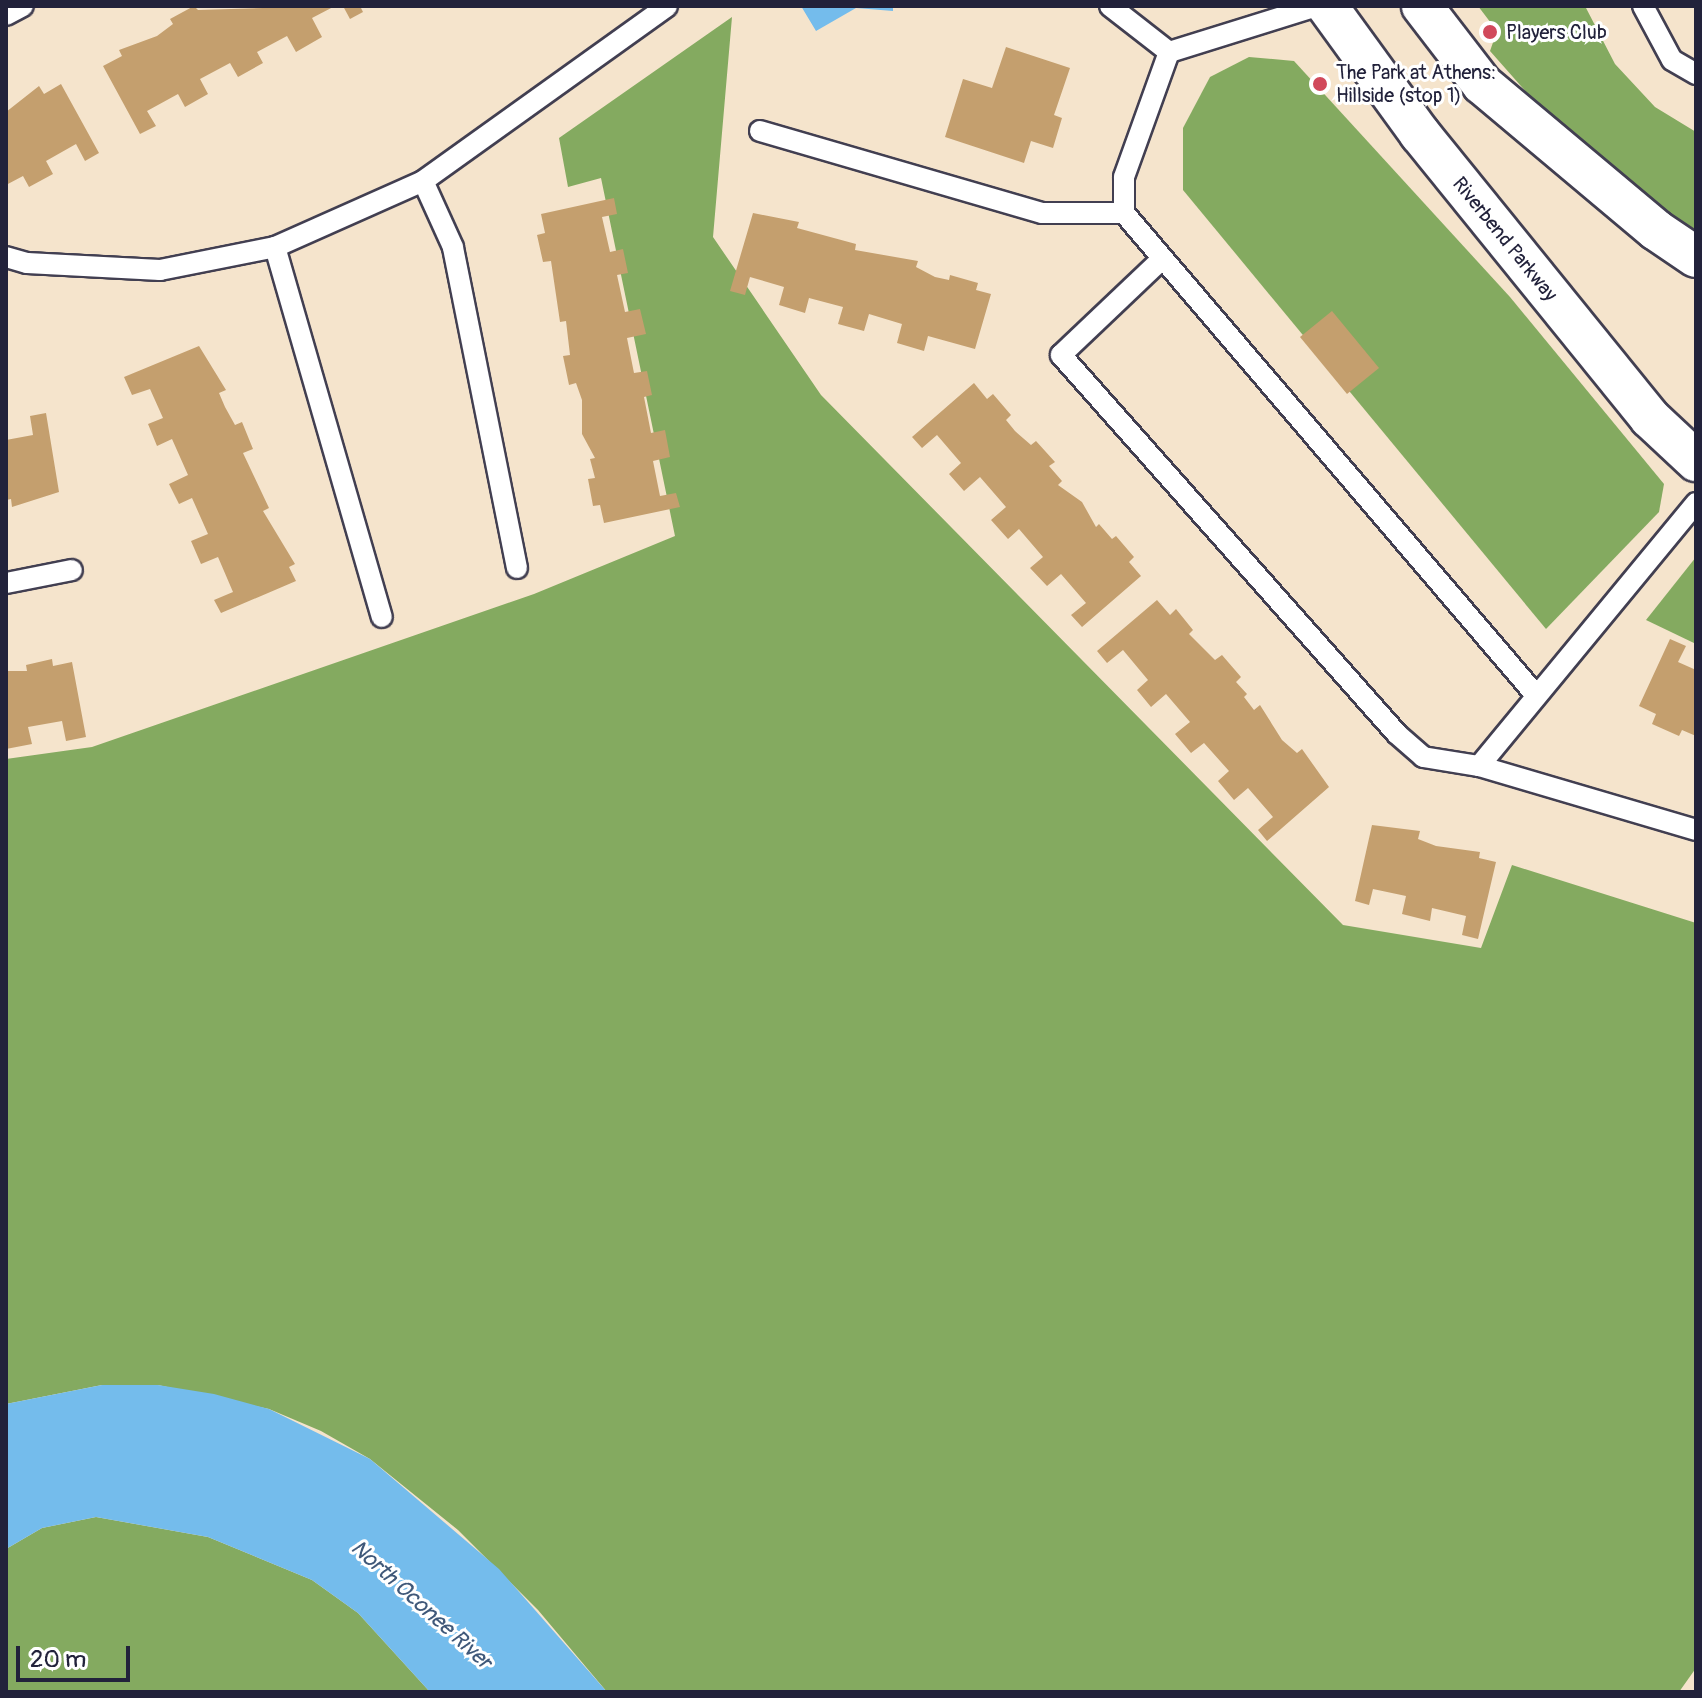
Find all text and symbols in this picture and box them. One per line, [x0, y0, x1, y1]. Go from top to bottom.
place label: Players Club [1506, 20, 1607, 44]
marker: Players Club [1481, 23, 1499, 41]
place label: The Park at Athens: Hillside (stop 1) [1336, 60, 1496, 107]
marker: The Park at Athens: Hillside (stop 1) [1311, 75, 1329, 93]
street label: Riverbend Parkway [1448, 172, 1562, 306]
water label: North Oconee River [345, 1535, 497, 1675]
scale bar [20, 1630, 134, 1680]
text: 20 m [30, 1645, 86, 1674]

